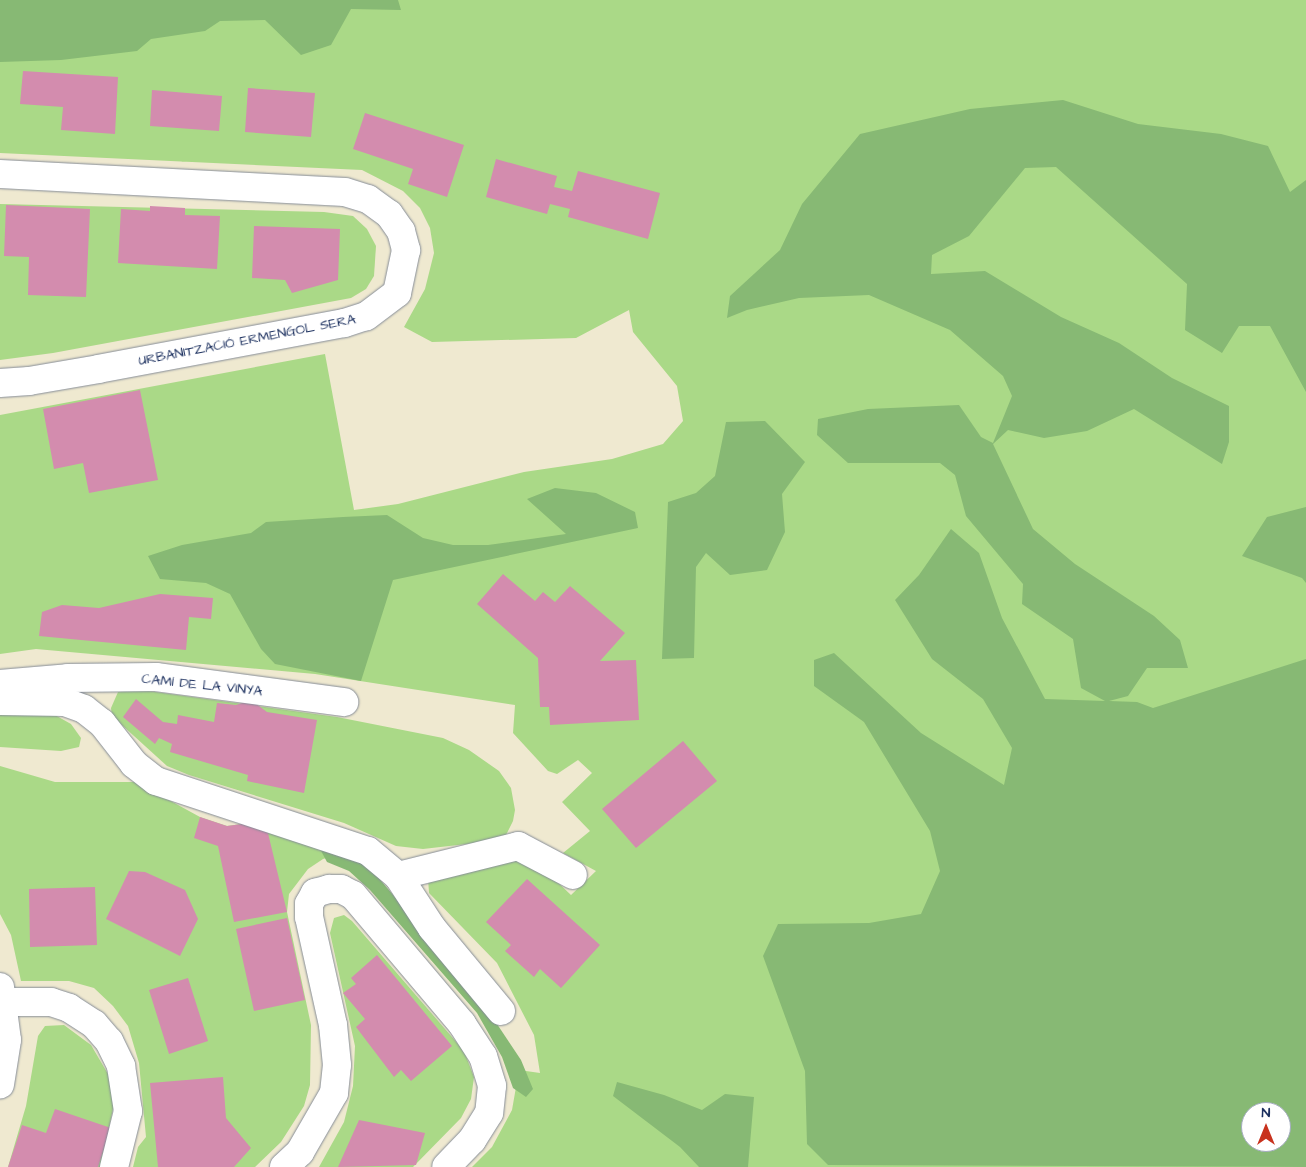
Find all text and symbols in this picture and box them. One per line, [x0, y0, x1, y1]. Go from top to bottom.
street label: URBANITZACIÓ ERMENGOL SERA [137, 311, 357, 369]
street label: CAMÍ DE LA VINYA [141, 670, 263, 700]
north arrow [1241, 1102, 1291, 1152]
text: N [1262, 1103, 1270, 1123]

